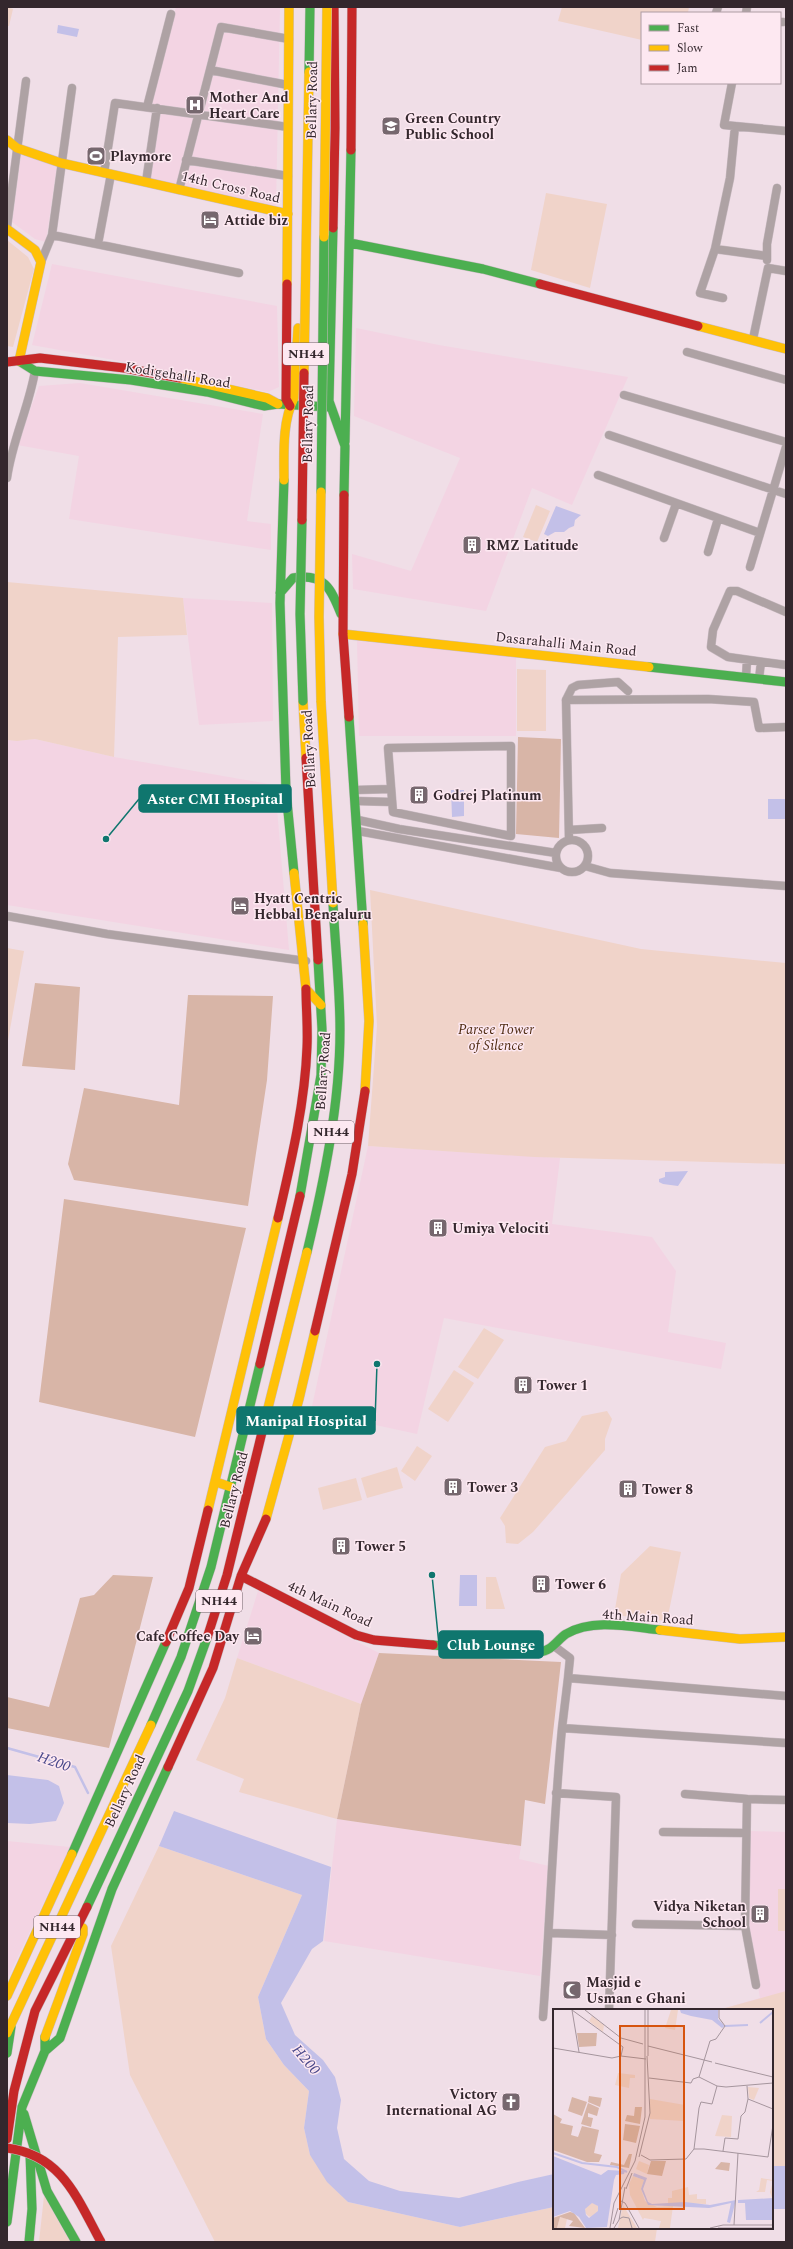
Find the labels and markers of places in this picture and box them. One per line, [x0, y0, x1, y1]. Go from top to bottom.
place label: Mother And Heart Care [209, 87, 289, 124]
hospital icon: Mother And Heart Care [184, 94, 206, 116]
place label: Green Country Public School [405, 108, 502, 145]
school or university icon: Green Country Public School [380, 115, 402, 137]
sports icon: Playmore [85, 145, 107, 167]
place label: Playmore [110, 146, 171, 167]
hotel icon: Attide biz [199, 209, 221, 231]
place label: Attide biz [224, 210, 288, 231]
building icon: RMZ Latitude [461, 534, 483, 556]
place label: RMZ Latitude [486, 535, 579, 556]
building icon: Godrej Platinum [408, 784, 430, 806]
callout: Aster CMI Hospital [139, 785, 291, 812]
place label: Godrej Platinum [433, 785, 542, 806]
place label: Hyatt Centric Hebbal Bengaluru [254, 888, 372, 925]
hotel icon: Hyatt Centric Hebbal Bengaluru [229, 895, 251, 917]
building icon: Umiya Velociti [427, 1217, 449, 1239]
place label: Umiya Velociti [452, 1218, 549, 1239]
building icon: Tower 1 [512, 1374, 534, 1396]
place label: Tower 1 [537, 1375, 588, 1396]
callout: Manipal Hospital [237, 1407, 375, 1434]
building icon: Tower 3 [442, 1476, 464, 1498]
place label: Tower 3 [467, 1477, 518, 1498]
building icon: Tower 8 [617, 1478, 639, 1500]
place label: Tower 8 [642, 1479, 693, 1500]
building icon: Tower 5 [330, 1535, 352, 1557]
place label: Tower 5 [355, 1536, 406, 1557]
building icon: Tower 6 [530, 1573, 552, 1595]
place label: Tower 6 [555, 1574, 606, 1595]
hotel icon: Cafe Coffee Day [242, 1625, 264, 1647]
place label: Cafe Coffee Day [136, 1626, 240, 1647]
callout: Club Lounge [439, 1631, 543, 1658]
place label: Vidya Niketan School [653, 1896, 746, 1933]
building icon: Vidya Niketan School [749, 1903, 771, 1925]
place label: Masjid e Usman e Ghani [586, 1972, 686, 2009]
mosque icon: Masjid e Usman e Ghani [561, 1979, 583, 2001]
place label: Victory International AG [386, 2084, 498, 2121]
church icon: Victory International AG [500, 2091, 522, 2113]

